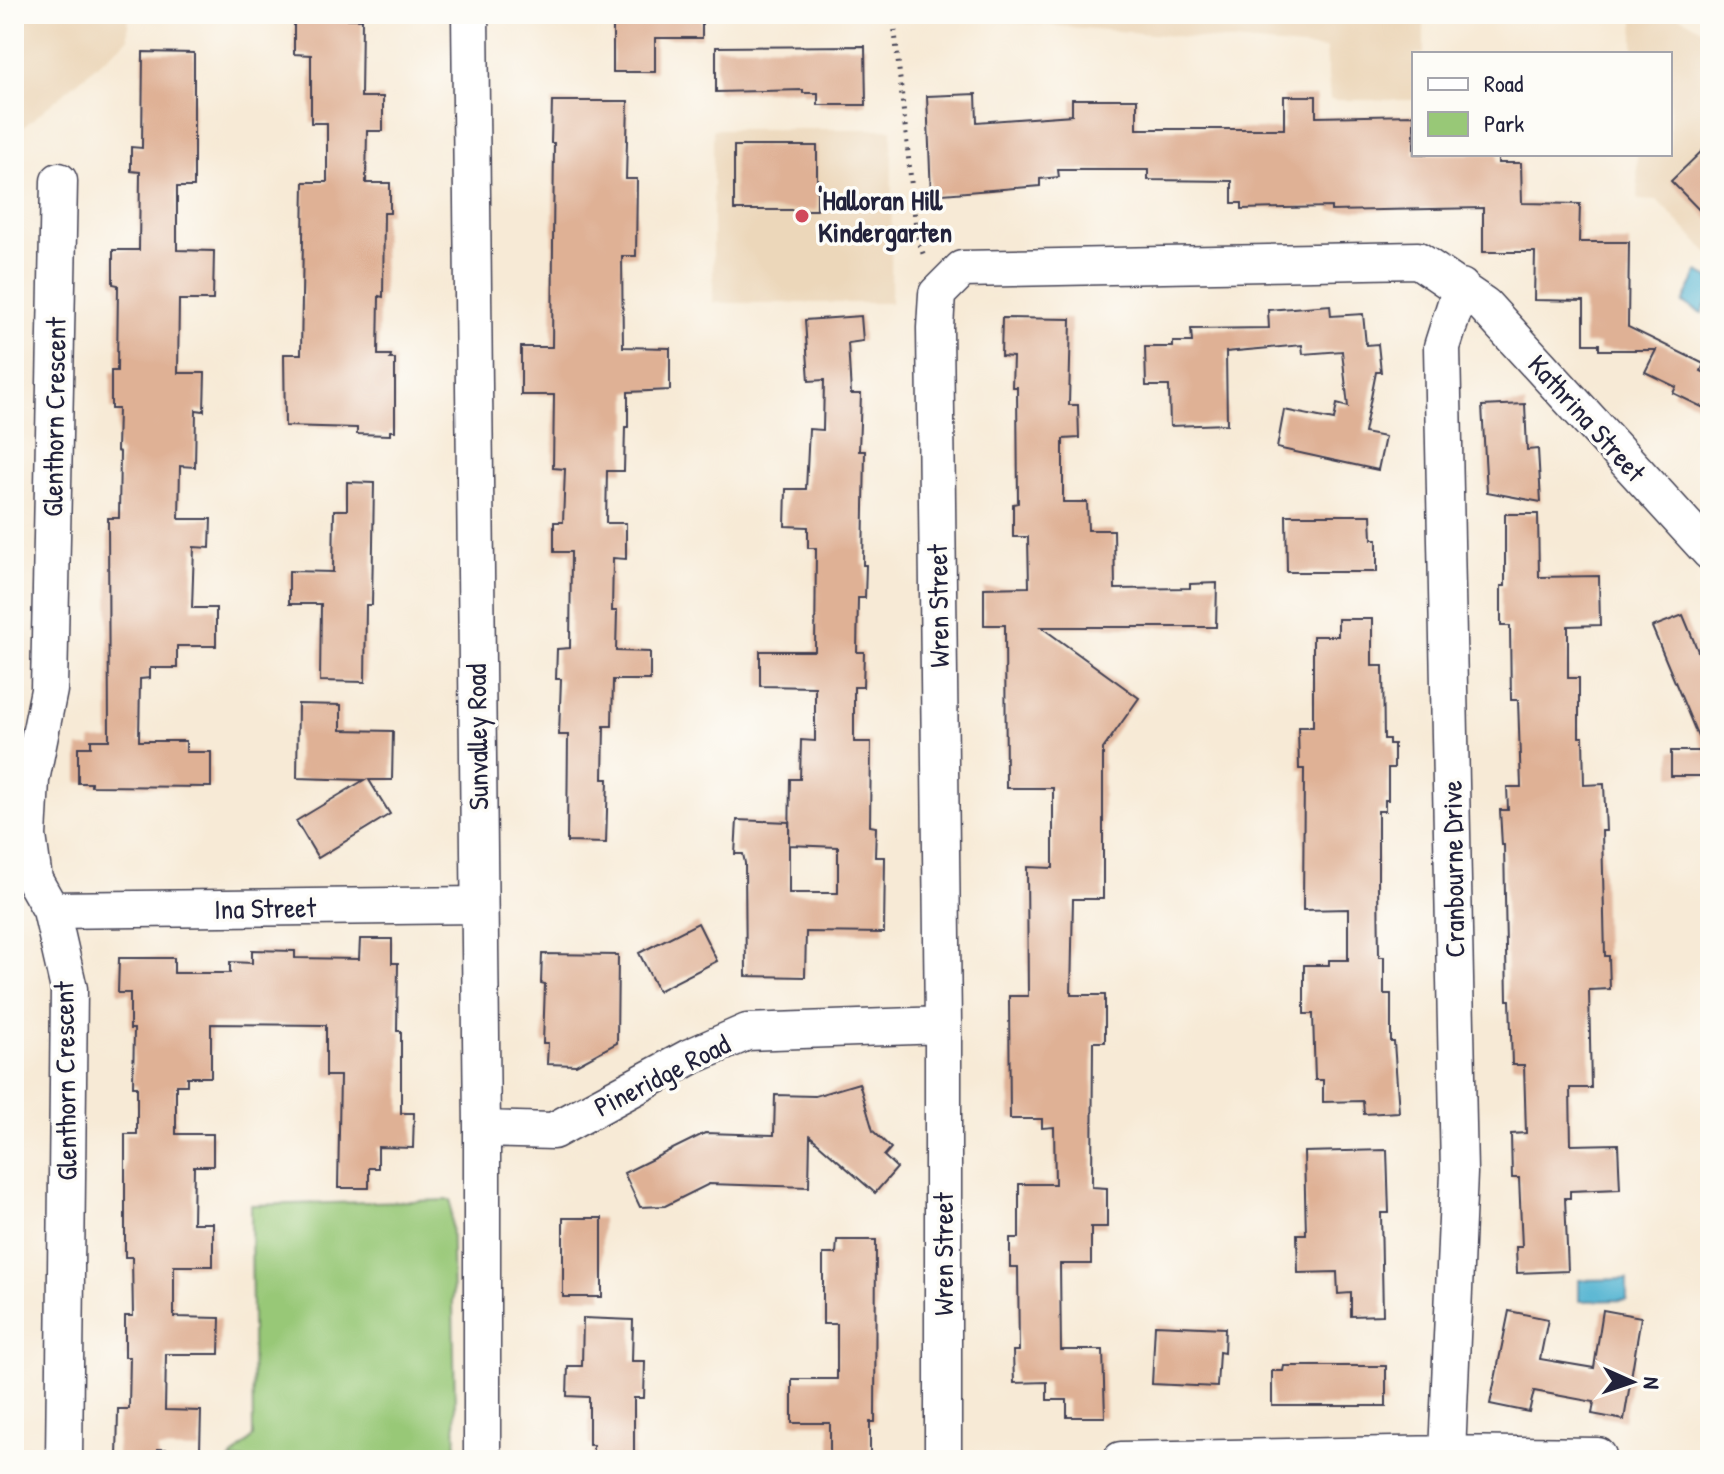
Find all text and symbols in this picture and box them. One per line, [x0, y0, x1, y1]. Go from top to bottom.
legend [1412, 52, 1672, 156]
text: Road [1484, 67, 1523, 99]
text: Park [1484, 107, 1524, 139]
place label: 'Halloran Hill Kindergarten [818, 181, 952, 252]
marker: 'Halloran Hill Kindergarten [793, 207, 811, 225]
street label: Glenthorn Crescent [33, 317, 75, 517]
street label: Kathrina Street [1520, 346, 1655, 490]
street label: Wren Street [918, 544, 958, 668]
street label: Sunvalley Road [457, 663, 497, 810]
street label: Cranbourne Drive [1432, 780, 1474, 958]
street label: Ina Street [214, 888, 317, 928]
street label: Glenthorn Crescent [44, 981, 86, 1181]
street label: Pineridge Road [588, 1025, 736, 1125]
street label: Wren Street [924, 1192, 962, 1316]
north arrow [1592, 1342, 1672, 1422]
text: N [1637, 1376, 1667, 1390]

